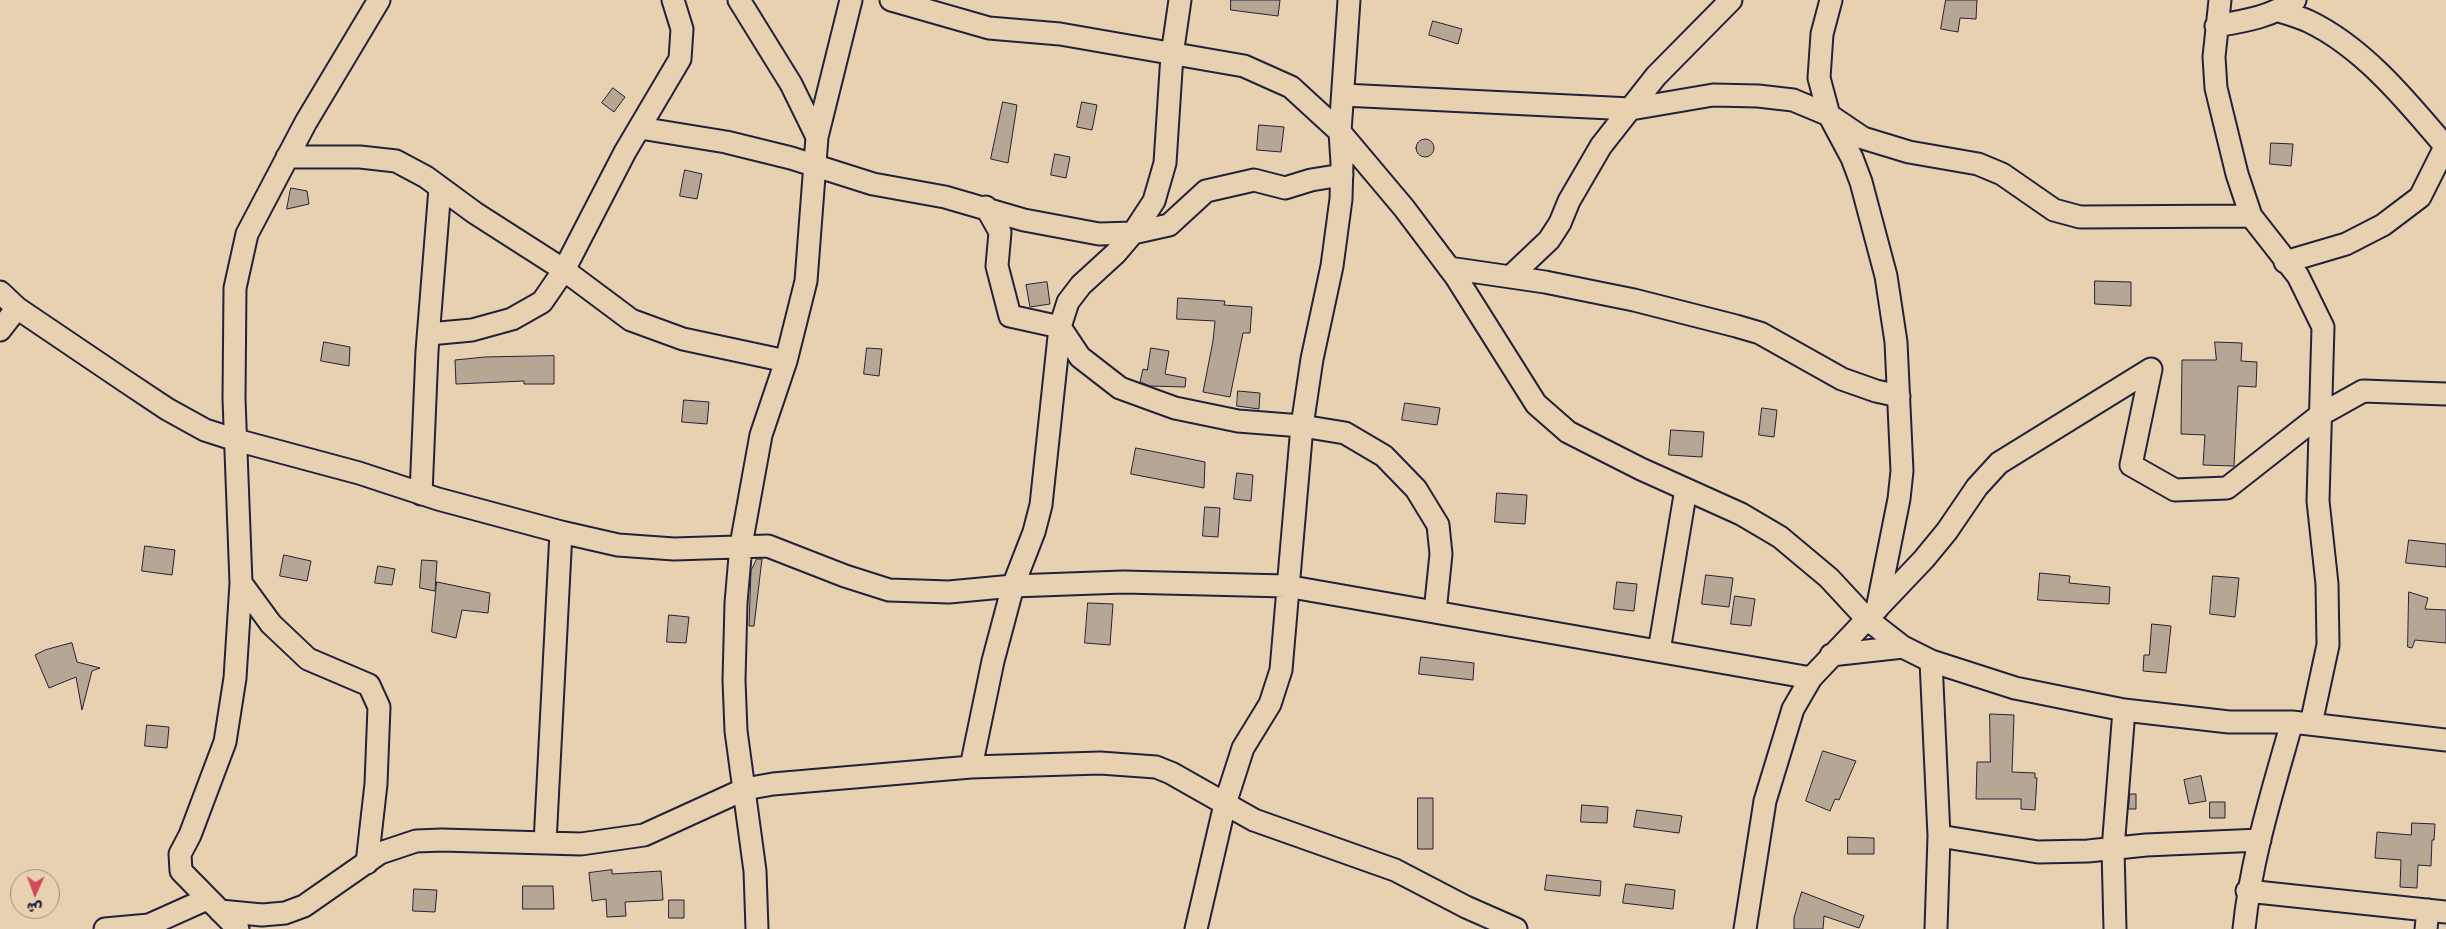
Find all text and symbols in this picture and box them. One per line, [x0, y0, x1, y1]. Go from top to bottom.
north arrow [10, 869, 60, 919]
text: ش [26, 899, 43, 917]

